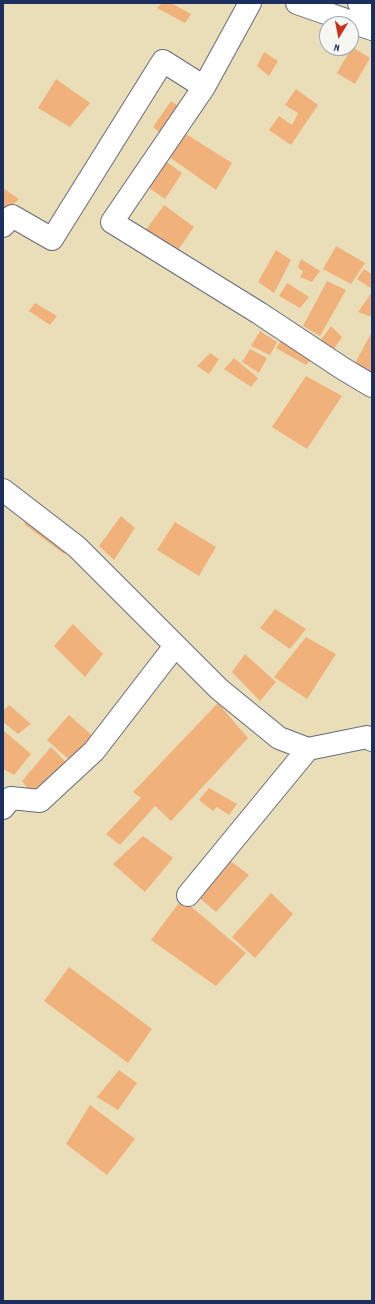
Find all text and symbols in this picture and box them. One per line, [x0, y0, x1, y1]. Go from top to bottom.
north arrow [319, 16, 359, 56]
text: N [333, 38, 341, 55]

